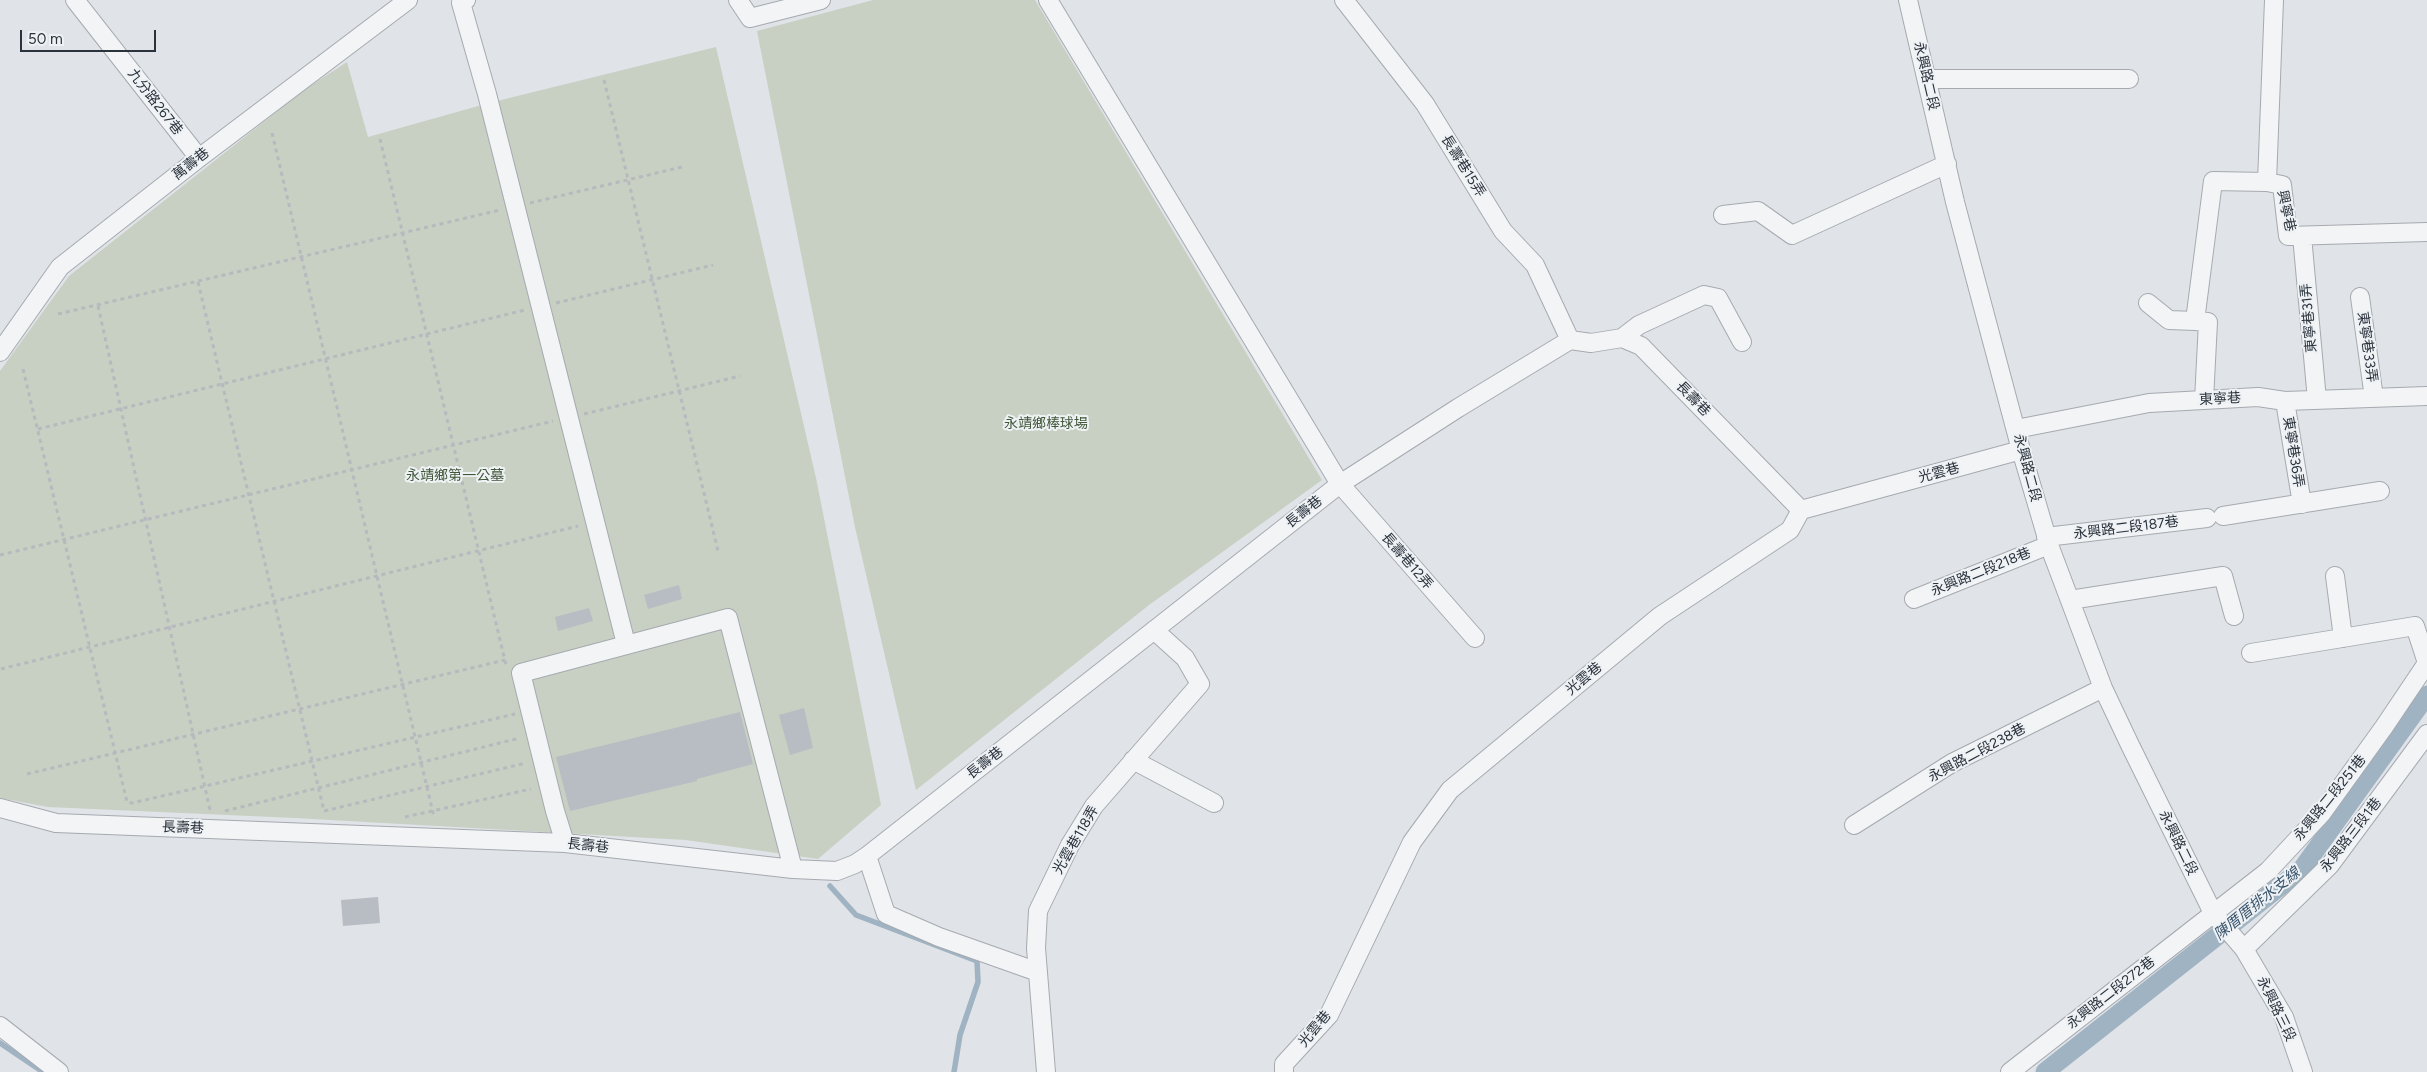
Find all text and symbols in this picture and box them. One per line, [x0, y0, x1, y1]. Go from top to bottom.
scale bar [22, 20, 159, 52]
text: 50 m [28, 30, 63, 48]
street label: 永興路二段 [1910, 40, 1942, 112]
street label: 九分路267巷 [124, 66, 186, 138]
street label: 長壽巷15弄 [1437, 132, 1489, 200]
street label: 萬壽巷 [169, 144, 213, 184]
street label: 興寧巷 [2273, 189, 2299, 233]
street label: 東寧巷31弄 [2298, 283, 2320, 353]
street label: 東寧巷33弄 [2354, 311, 2380, 383]
street label: 長壽巷 [1672, 378, 1714, 420]
street label: 東寧巷 [2199, 390, 2241, 408]
street label: 東寧巷36弄 [2279, 415, 2307, 489]
park label: 永靖鄉棒球場 [1004, 416, 1088, 432]
street label: 永興路二段 [2010, 432, 2044, 504]
street label: 光雲巷 [1917, 459, 1961, 487]
park label: 永靖鄉第一公墓 [406, 468, 504, 484]
street label: 長壽巷 [1282, 492, 1326, 532]
street label: 永興路二段187巷 [2072, 513, 2180, 543]
street label: 長壽巷12弄 [1378, 529, 1436, 593]
street label: 永興路二段218巷 [1929, 544, 2033, 600]
street label: 光雲巷 [1563, 659, 1605, 699]
street label: 永興路二段238巷 [1925, 720, 2029, 786]
street label: 長壽巷 [963, 743, 1007, 783]
street label: 永興路二段251巷 [2290, 752, 2370, 844]
street label: 永興路三段1巷 [2317, 794, 2385, 876]
street label: 光雲巷118弄 [1050, 803, 1102, 877]
street label: 永興路二段 [2155, 808, 2201, 878]
street label: 長壽巷 [162, 819, 204, 837]
street label: 長壽巷 [566, 835, 610, 857]
water label: 陳厝厝排水支線 [2211, 864, 2303, 944]
street label: 永興路二段272巷 [2064, 953, 2158, 1033]
street label: 永興路三段 [2253, 974, 2299, 1044]
street label: 光雲巷 [1295, 1008, 1335, 1050]

